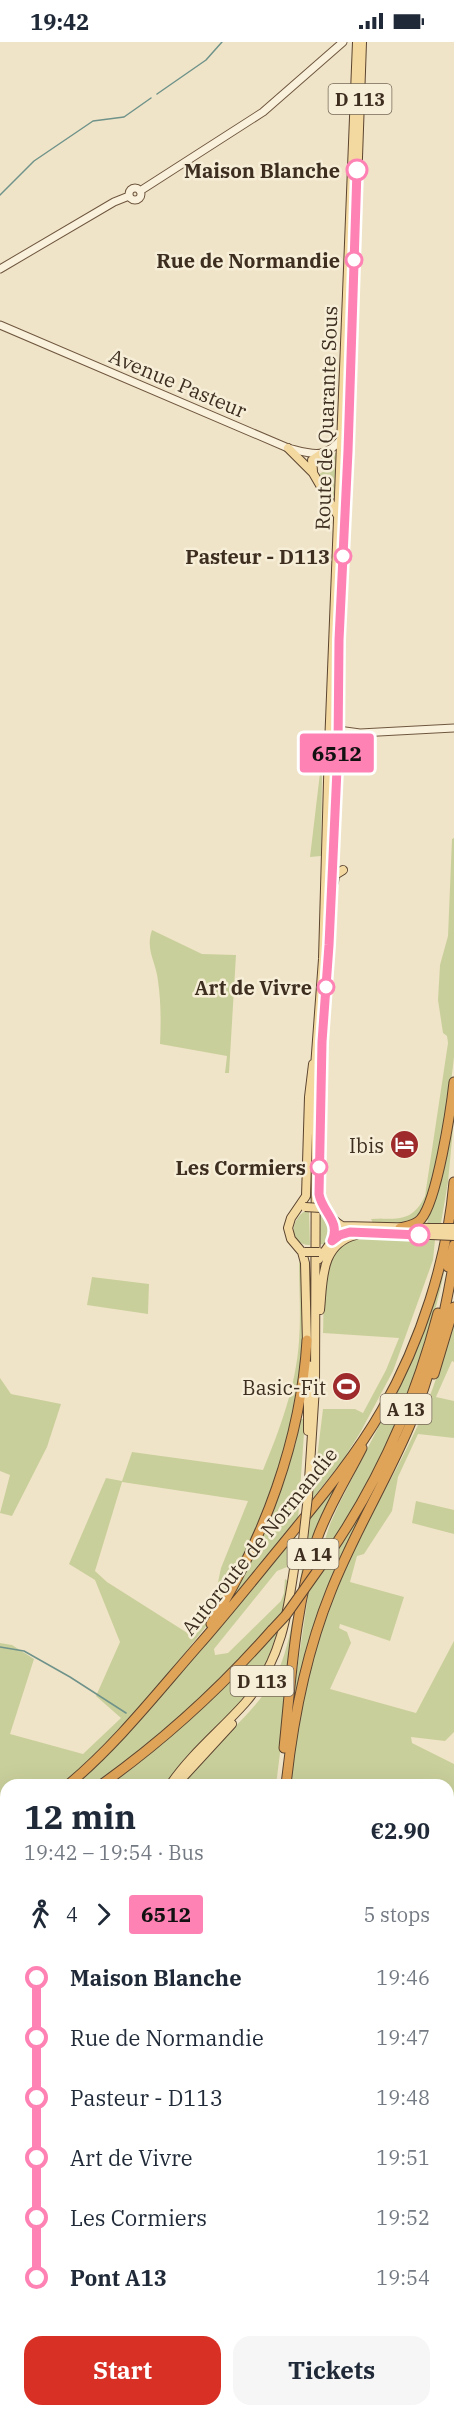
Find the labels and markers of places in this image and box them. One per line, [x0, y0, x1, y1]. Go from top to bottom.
place label: Maison Blanche [184, 157, 340, 184]
marker: Maison Blanche [346, 159, 368, 181]
place label: Rue de Normandie [156, 247, 340, 274]
marker: Rue de Normandie [345, 251, 363, 269]
place label: Pasteur - D113 [185, 543, 330, 570]
marker: Pasteur - D113 [334, 547, 352, 565]
place label: Art de Vivre [195, 974, 312, 1001]
marker: Art de Vivre [317, 978, 335, 996]
hotel icon: Ibis [389, 1129, 421, 1161]
place label: Ibis [349, 1132, 384, 1159]
place label: Les Cormiers [175, 1154, 306, 1181]
marker: Les Cormiers [310, 1158, 328, 1176]
unlabelled marker [408, 1224, 430, 1246]
sports icon: Basic-Fit [331, 1371, 363, 1403]
place label: Basic-Fit [242, 1374, 326, 1401]

